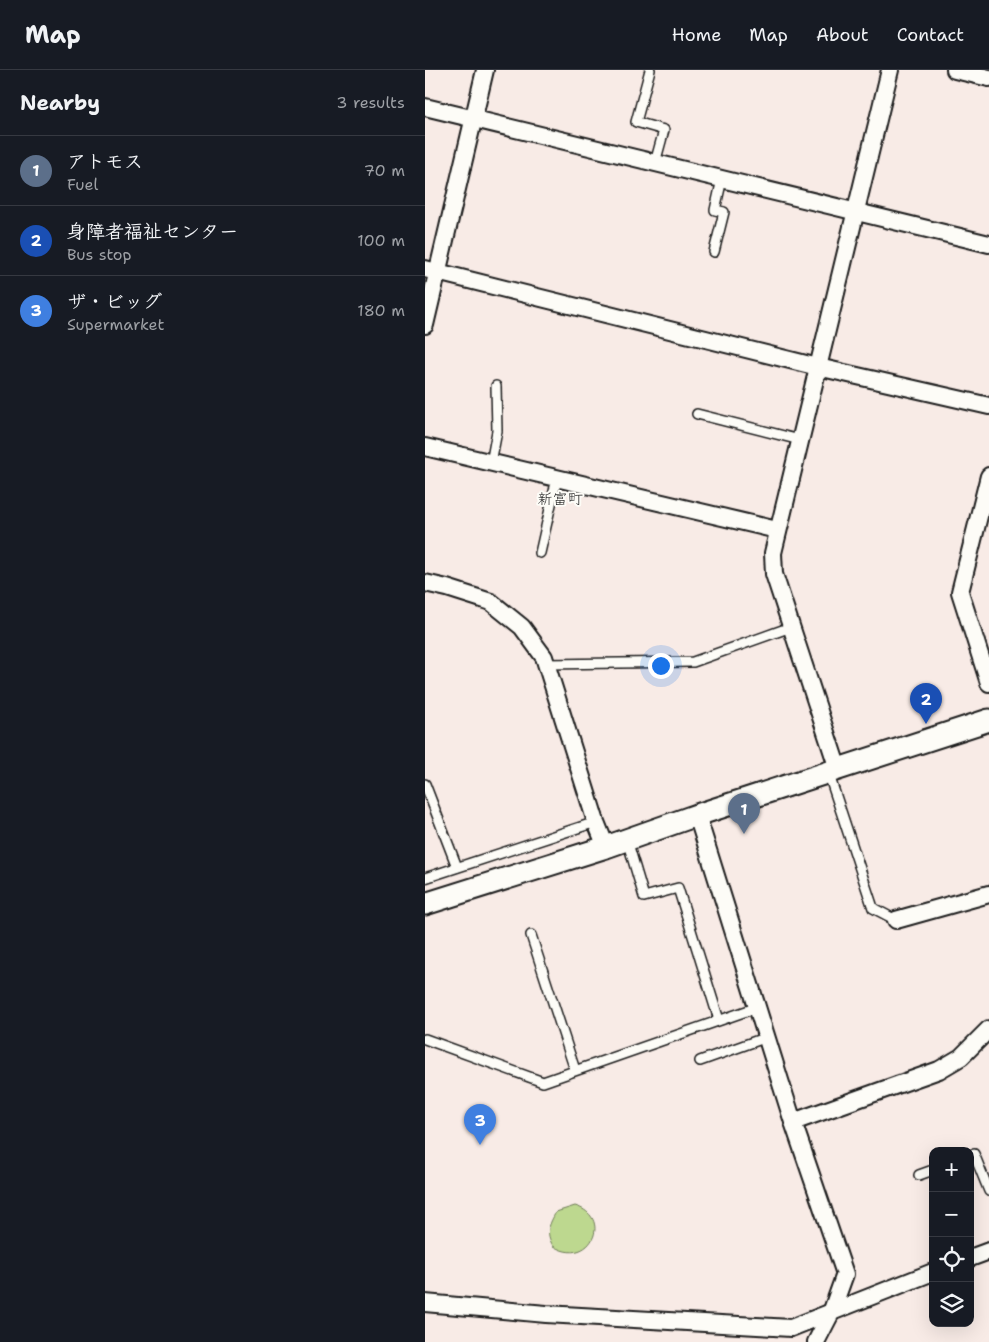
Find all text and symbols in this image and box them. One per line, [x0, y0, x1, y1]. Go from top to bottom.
text: Map [25, 19, 81, 51]
text: Home [672, 23, 721, 47]
text: Map [749, 23, 788, 47]
text: About [816, 23, 869, 47]
text: Contact [897, 23, 964, 47]
text: Nearby [20, 89, 100, 117]
text: 3 results [336, 92, 405, 113]
text: アトモス [67, 149, 143, 174]
text: 1 [32, 160, 40, 181]
text: 70 m [364, 160, 405, 181]
text: Fuel [67, 174, 98, 195]
text: 身障者福祉センター [67, 219, 238, 244]
text: 2 [30, 230, 42, 251]
text: 100 m [357, 230, 405, 251]
text: Bus stop [67, 244, 132, 265]
text: ザ・ビッグ [67, 289, 162, 314]
text: 3 [30, 300, 42, 321]
text: 180 m [357, 300, 405, 321]
text: Supermarket [67, 314, 164, 335]
district label: 新富町 [537, 489, 583, 509]
your location [648, 653, 674, 679]
pin: 2 [910, 683, 942, 724]
pin: 1 [728, 793, 760, 834]
pin: 3 [464, 1104, 496, 1145]
map controls [929, 1147, 974, 1327]
button: + [929, 1147, 974, 1192]
button: − [929, 1192, 974, 1237]
button: locate [929, 1237, 974, 1282]
button: layers [929, 1282, 974, 1327]

